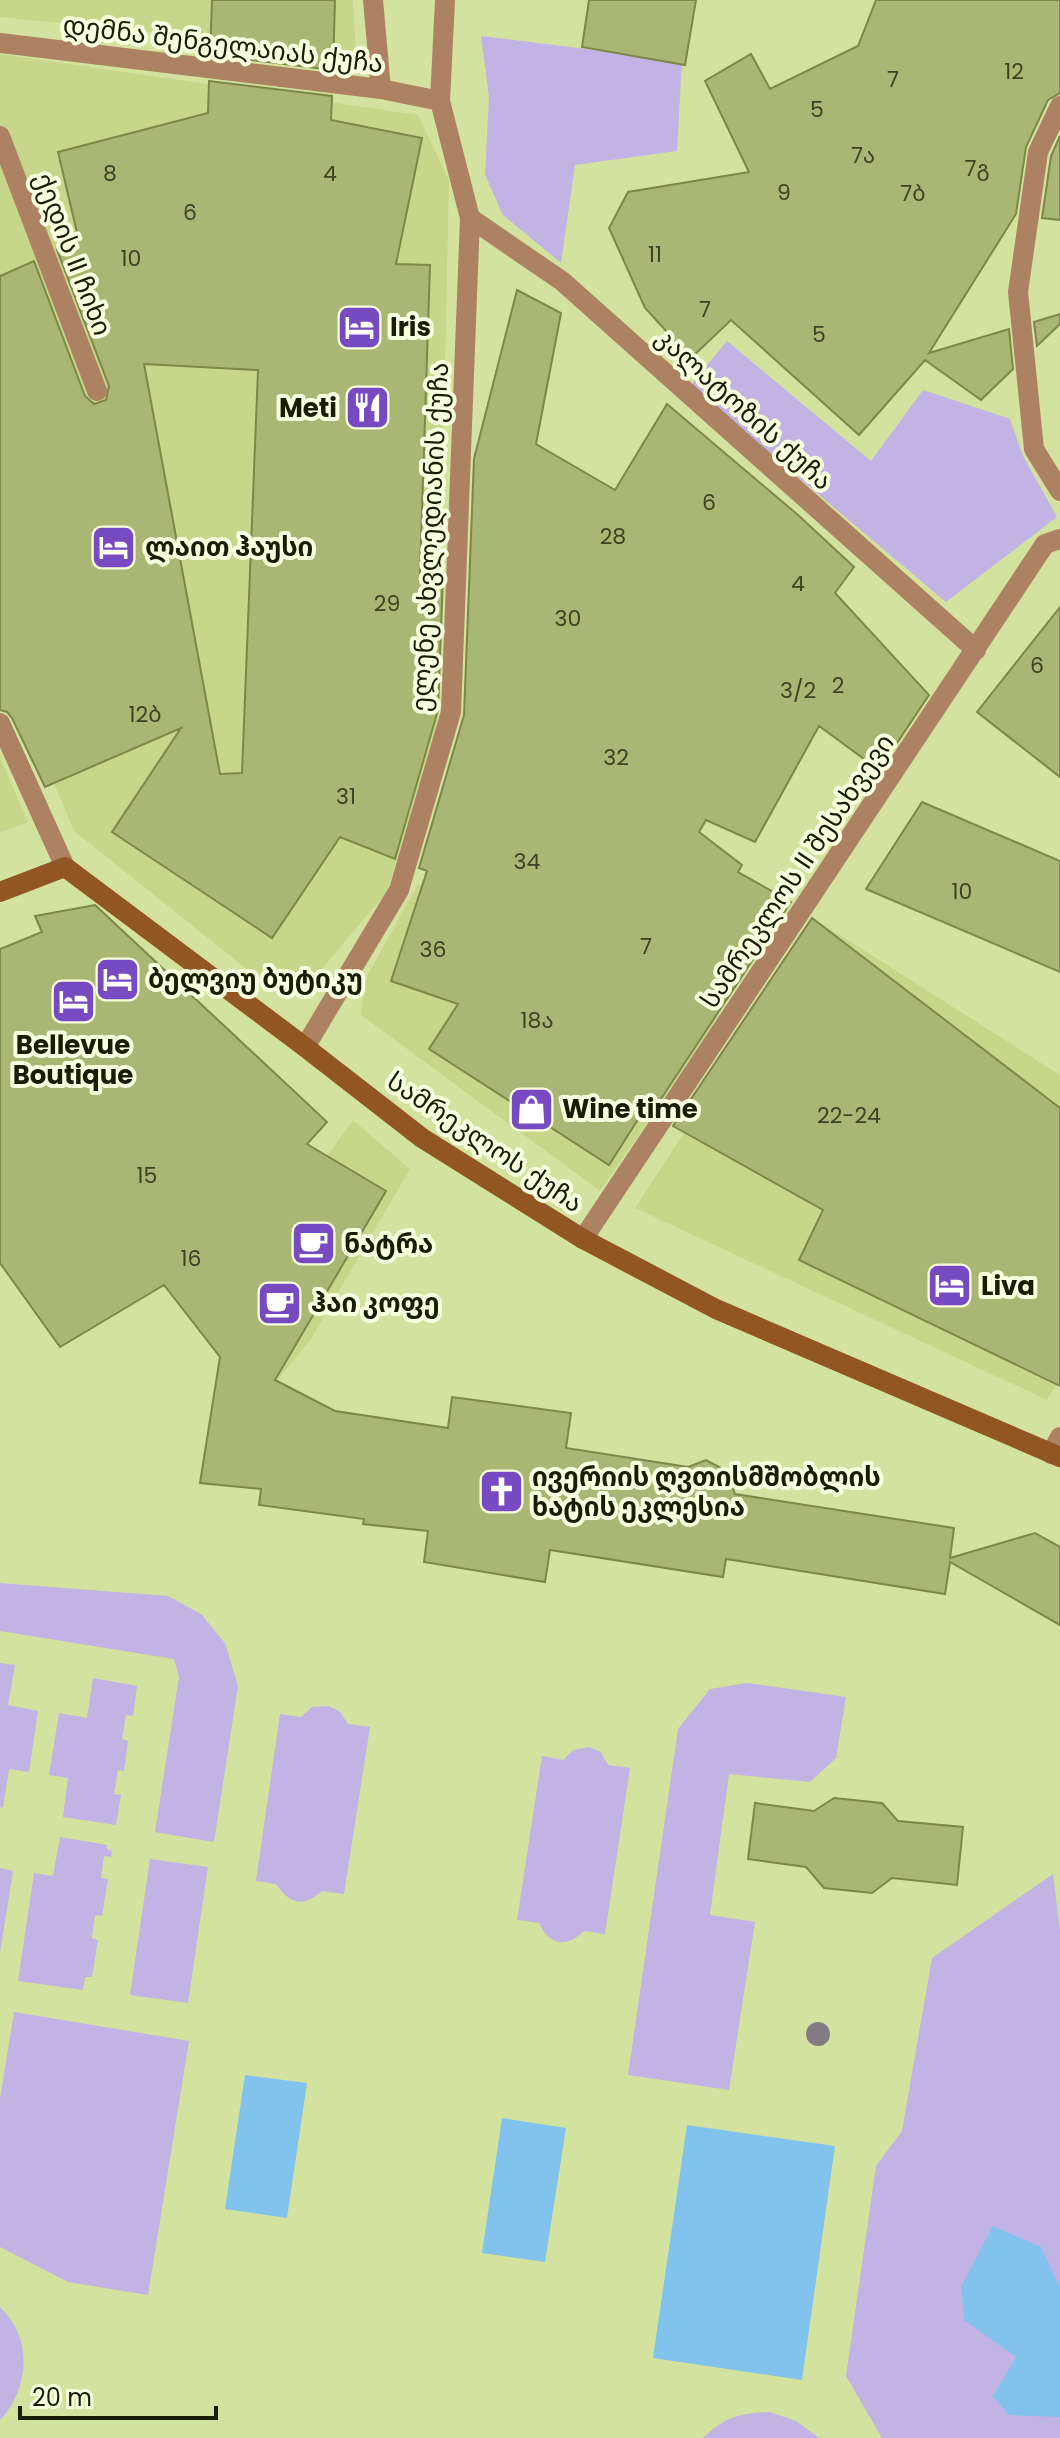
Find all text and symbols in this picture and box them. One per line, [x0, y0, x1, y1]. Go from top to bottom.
street label: დემნა შენგელაიას ქუჩა [61, 6, 385, 82]
house number: 12 [1004, 56, 1024, 87]
house number: 7 [887, 64, 899, 95]
house number: 5 [810, 94, 824, 125]
house number: 7ა [851, 140, 875, 171]
house number: 7გ [964, 153, 990, 184]
house number: 8 [103, 158, 117, 189]
house number: 4 [323, 158, 337, 189]
street label: ქედის II ჩიხი [25, 167, 121, 341]
house number: 9 [777, 177, 791, 208]
house number: 7ბ [900, 178, 926, 209]
house number: 6 [183, 197, 197, 228]
house number: 11 [648, 239, 662, 270]
house number: 10 [121, 243, 141, 274]
house number: 7 [699, 294, 711, 325]
hotel icon: Iris [335, 303, 383, 351]
place label: Iris [390, 309, 431, 345]
house number: 5 [812, 319, 826, 350]
street label: კალატოზის ქუჩა [648, 320, 840, 498]
street label: ელენე ახვლედიანის ქუჩა [403, 361, 457, 713]
restaurant icon: Meti [344, 384, 392, 432]
place label: Meti [279, 390, 337, 426]
house number: 6 [702, 487, 716, 518]
house number: 28 [600, 521, 626, 552]
hotel icon: ლაით ჰაუსი [90, 523, 138, 571]
place label: ლაით ჰაუსი [145, 529, 313, 565]
house number: 4 [791, 568, 805, 599]
house number: 29 [374, 588, 400, 619]
house number: 30 [555, 603, 581, 634]
house number: 6 [1030, 650, 1044, 681]
house number: 2 [832, 670, 844, 701]
house number: 3/2 [780, 675, 816, 706]
house number: 12ბ [128, 699, 162, 730]
street label: სამრეკლოს II შესახვევი [692, 727, 902, 1015]
house number: 32 [603, 742, 629, 773]
house number: 31 [336, 781, 356, 812]
house number: 34 [514, 846, 541, 877]
house number: 10 [952, 876, 972, 907]
house number: 7 [640, 931, 652, 962]
house number: 36 [420, 934, 446, 965]
hotel icon: ბელვიუ ბუტიკუ [93, 955, 141, 1003]
place label: ბელვიუ ბუტიკუ [148, 961, 363, 997]
hotel icon: Bellevue Boutique [49, 978, 97, 1026]
house number: 18ა [520, 1005, 554, 1036]
place label: Bellevue Boutique [13, 1027, 133, 1093]
street label: სამრეკლოს ქუჩა [380, 1063, 590, 1221]
shop icon: Wine time [507, 1085, 555, 1133]
place label: Wine time [562, 1091, 698, 1127]
house number: 22-24 [817, 1100, 881, 1131]
house number: 15 [137, 1160, 157, 1191]
cafe icon: ნატრა [289, 1220, 337, 1268]
place label: ნატრა [344, 1226, 433, 1262]
house number: 16 [180, 1243, 202, 1274]
hotel icon: Liva [926, 1262, 974, 1310]
place label: Liva [981, 1268, 1035, 1304]
cafe icon: ჰაი კოფე [256, 1279, 304, 1327]
place label: ჰაი კოფე [311, 1285, 440, 1321]
place label: ივერიის ღვთისმშობლის ხატის ეკლესია [532, 1459, 881, 1525]
church icon: ივერიის ღვთისმშობლის ხატის ეკლესია [477, 1468, 525, 1516]
scale bar [20, 2370, 216, 2420]
text: 20 m [32, 2381, 92, 2414]

